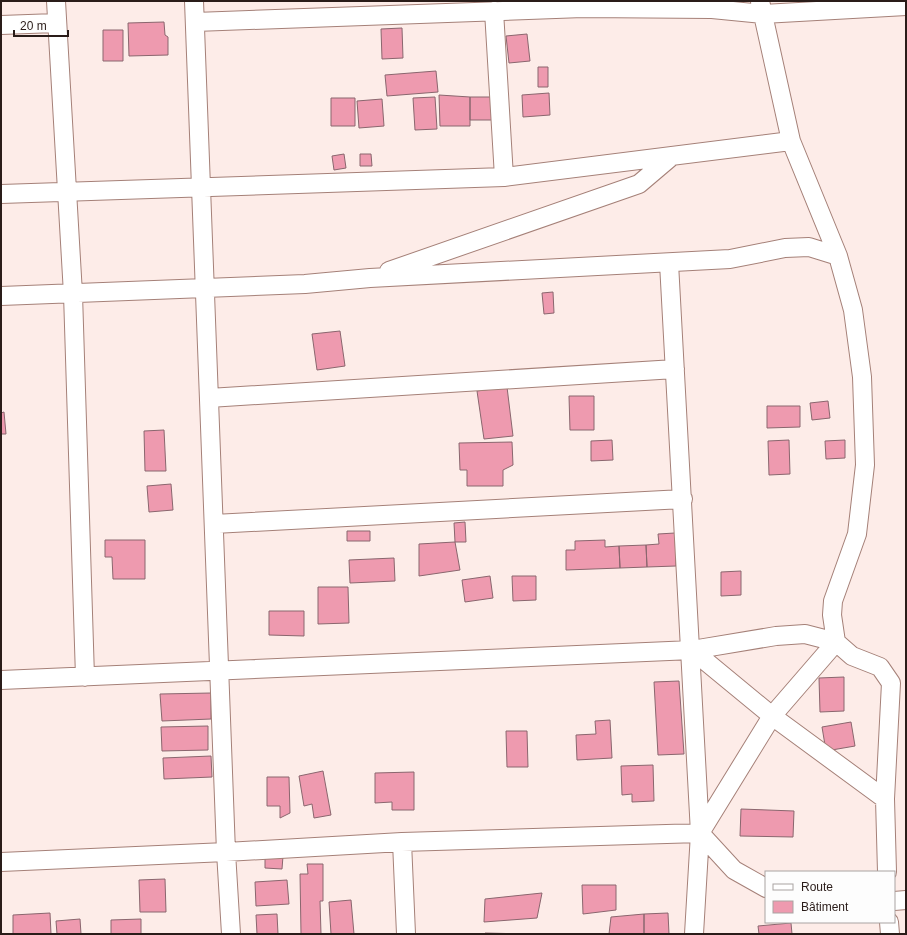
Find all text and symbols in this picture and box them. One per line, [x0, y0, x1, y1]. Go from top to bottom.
scale bar [14, 12, 68, 38]
text: 20 m [20, 19, 47, 33]
legend [765, 871, 895, 923]
text: Route [801, 880, 833, 894]
text: Bâtiment [801, 900, 849, 914]

